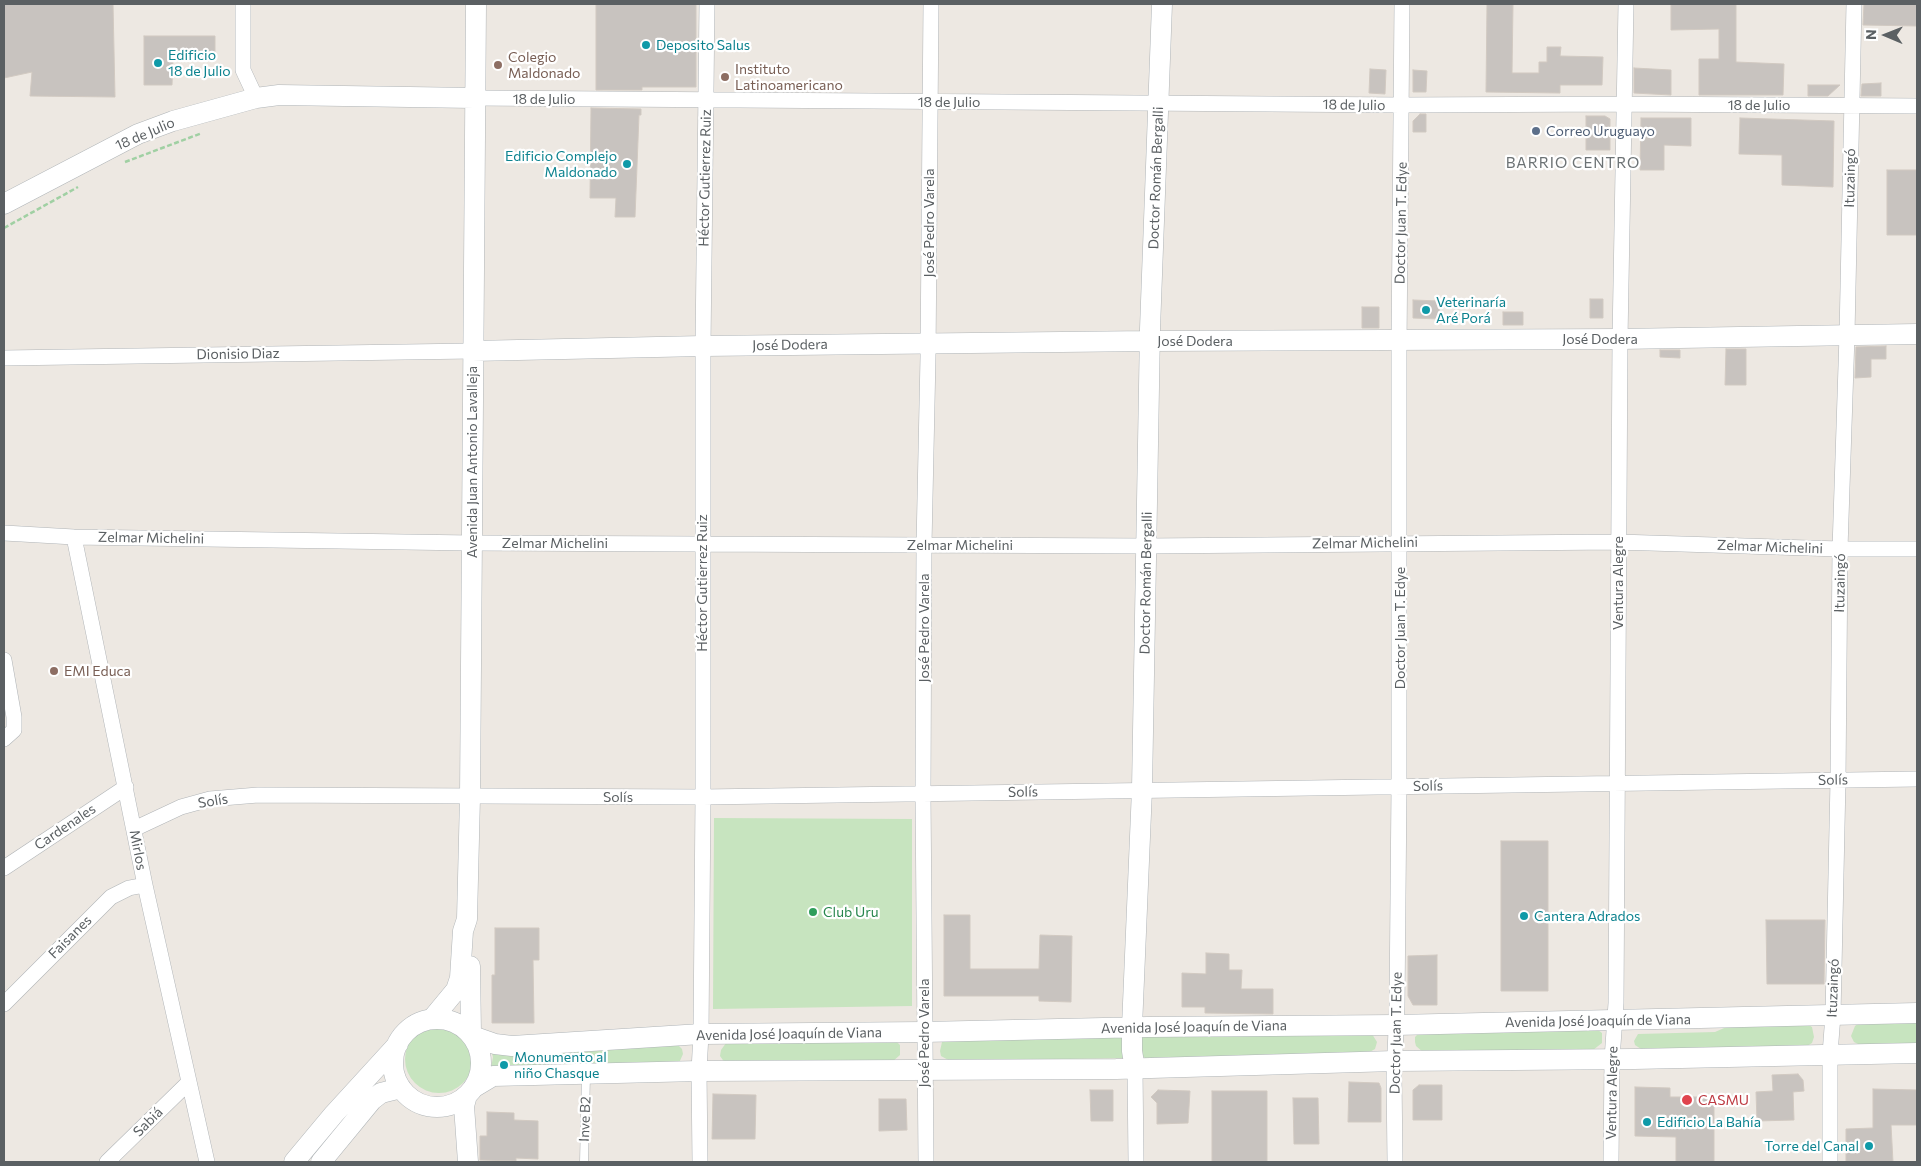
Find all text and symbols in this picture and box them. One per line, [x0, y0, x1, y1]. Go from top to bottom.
north arrow [1861, 10, 1911, 60]
text: N [1862, 29, 1879, 40]
place label: Deposito Salus [656, 37, 750, 53]
marker: Deposito Salus [640, 39, 652, 51]
place label: Edificio 18 de Julio [168, 47, 231, 80]
place label: Colegio Maldonado [508, 49, 580, 82]
marker: Edificio 18 de Julio [152, 57, 164, 69]
marker: Colegio Maldonado [492, 59, 504, 71]
place label: Instituto Latinoamericano [735, 61, 843, 94]
marker: Instituto Latinoamericano [719, 71, 731, 83]
street label: 18 de Julio [513, 91, 575, 107]
street label: 18 de Julio [918, 94, 980, 110]
street label: 18 de Julio [1322, 96, 1386, 114]
street label: 18 de Julio [1728, 97, 1790, 113]
street label: Doctor Román Bergalli [1145, 106, 1167, 250]
street label: Héctor Gutierrez Ruiz [695, 109, 715, 247]
street label: 18 de Julio [113, 114, 177, 154]
place label: Correo Uruguayo [1546, 123, 1655, 139]
marker: Correo Uruguayo [1530, 125, 1542, 137]
place label: Edificio Complejo Maldonado [505, 148, 617, 180]
street label: Ituzaingó [1841, 148, 1859, 208]
district label: BARRIO CENTRO [1504, 154, 1642, 172]
marker: Edificio Complejo Maldonado [621, 158, 633, 170]
street label: Doctor Juan T. Edye [1392, 162, 1410, 284]
street label: José Pedro Varela [921, 169, 937, 277]
place label: Veterinaría Aré Porá [1436, 294, 1506, 326]
marker: Veterinaría Aré Porá [1420, 304, 1432, 316]
street label: José Dodera [1562, 331, 1638, 347]
street label: José Dodera [1157, 333, 1233, 349]
street label: José Dodera [752, 336, 828, 354]
street label: Dionisio Diaz [196, 345, 280, 363]
street label: Avenida Juan Antonio Lavalleja [464, 366, 480, 558]
street label: Doctor Román Bergalli [1136, 511, 1156, 655]
street label: Héctor Gutierrez Ruiz [694, 514, 710, 652]
street label: Zelmar Michelini [98, 529, 204, 547]
street label: Zelmar Michelini [1312, 534, 1418, 552]
street label: Zelmar Michelini [502, 535, 608, 551]
street label: Ventura Alegre [1610, 536, 1626, 630]
street label: Zelmar Michelini [907, 537, 1013, 553]
street label: Zelmar Michelini [1717, 537, 1823, 557]
street label: Ituzaingó [1831, 553, 1849, 613]
street label: Doctor Juan T. Edye [1392, 567, 1408, 689]
street label: José Pedro Varela [916, 574, 932, 682]
place label: EMI Educa [64, 663, 131, 679]
marker: EMI Educa [48, 665, 60, 677]
street label: Solís [1818, 771, 1848, 789]
street label: Solís [1413, 777, 1443, 795]
street label: Solís [1008, 783, 1038, 801]
street label: Solís [603, 789, 633, 805]
street label: Solís [197, 790, 229, 812]
street label: Cardenales [31, 800, 99, 854]
street label: Mirlos [126, 828, 150, 872]
place label: Club Uru [823, 904, 879, 920]
marker: Club Uru [807, 906, 819, 918]
place label: Cantera Adrados [1534, 908, 1640, 924]
marker: Cantera Adrados [1518, 910, 1530, 922]
street label: Faisanes [45, 912, 95, 962]
street label: Ituzaingó [1824, 958, 1842, 1018]
street label: Doctor Juan T. Edye [1387, 972, 1405, 1094]
street label: José Pedro Varela [916, 979, 932, 1087]
street label: Avenida José Joaquín de Viana [1505, 1011, 1691, 1031]
street label: Avenida José Joaquín de Viana [1101, 1017, 1287, 1037]
street label: Avenida José Joaquín de Viana [696, 1024, 882, 1044]
street label: Ventura Alegre [1603, 1046, 1621, 1140]
place label: Monumento al niño Chasque [514, 1049, 607, 1082]
marker: Monumento al niño Chasque [498, 1059, 510, 1071]
place label: CASMU [1698, 1092, 1749, 1108]
marker: CASMU [1680, 1093, 1694, 1107]
street label: Inve B2 [576, 1096, 594, 1142]
street label: Sabiá [130, 1104, 166, 1140]
place label: Edificio La Bahía [1657, 1114, 1761, 1130]
marker: Edificio La Bahía [1641, 1116, 1653, 1128]
place label: Torre del Canal [1764, 1138, 1859, 1154]
marker: Torre del Canal [1863, 1140, 1875, 1152]

